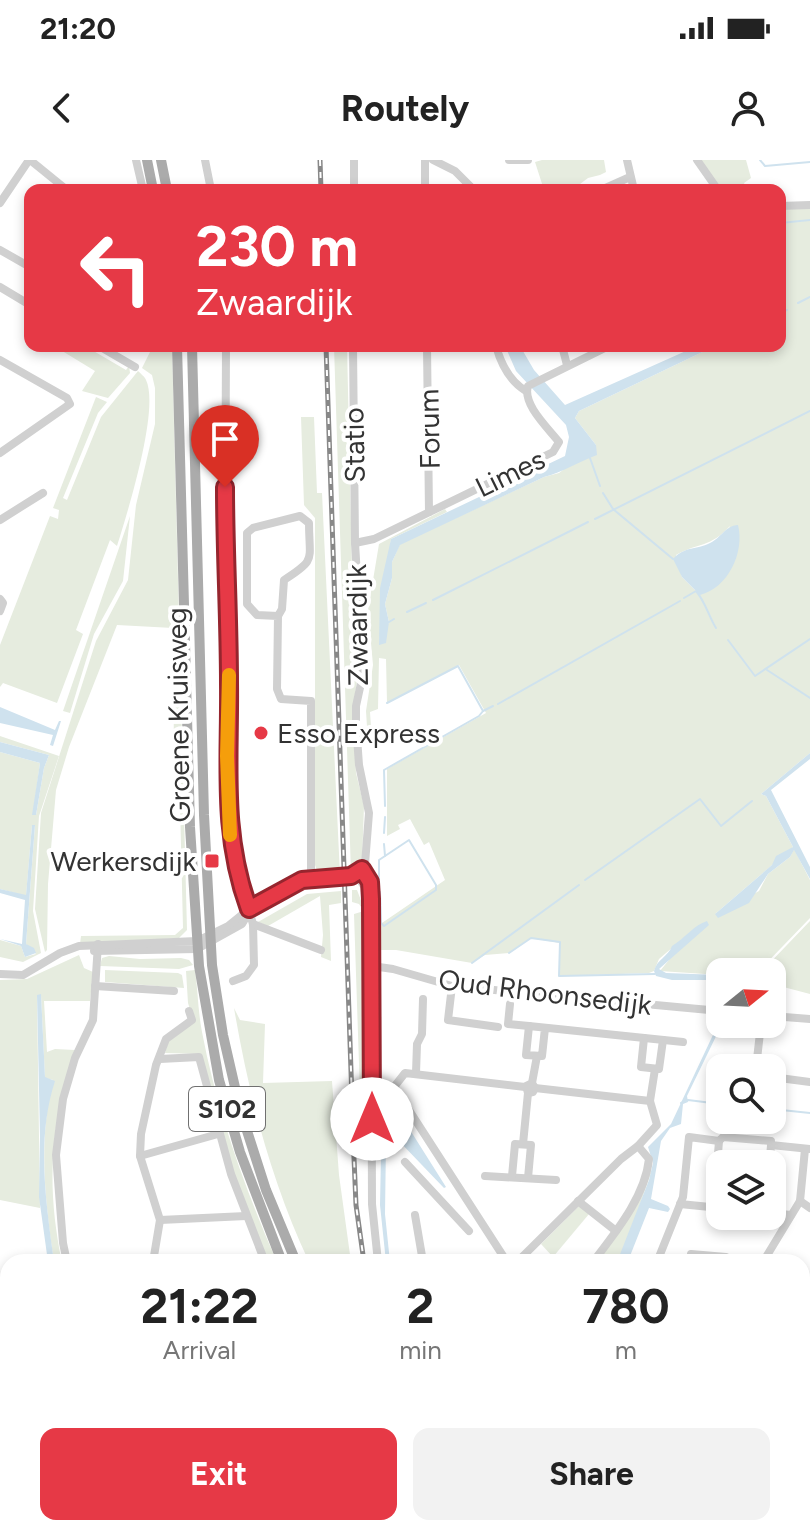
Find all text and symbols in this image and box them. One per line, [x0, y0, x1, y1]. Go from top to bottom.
text: 21:20 [40, 10, 116, 47]
icon: back [40, 86, 84, 130]
icon: person [726, 86, 770, 130]
text: Routely [341, 87, 469, 130]
text: 230 m [196, 213, 358, 280]
icon: left [64, 216, 168, 320]
text: Zwaardijk [196, 281, 352, 324]
street label: Forum [411, 389, 447, 469]
pin [191, 405, 259, 487]
street label: Statio [336, 407, 372, 483]
icon: arrive [203, 417, 247, 461]
street label: Limes [470, 442, 550, 504]
street label: Zwaardijk [339, 563, 375, 686]
street label: Groene Kruisweg [159, 607, 197, 823]
place label: Esso Express [277, 716, 440, 750]
marker: Esso Express [252, 724, 270, 742]
place label: Werkersdijk [50, 844, 196, 878]
marker: Werkersdijk [203, 852, 221, 870]
north arrow [706, 958, 786, 1038]
map controls [706, 958, 786, 1230]
street label: Oud Rhoonsedijk [437, 962, 654, 1022]
button: search [706, 1054, 786, 1134]
position arrow [330, 1077, 414, 1161]
road number: S102 [189, 1087, 265, 1131]
button: layers [706, 1150, 786, 1230]
text: 21:22 [141, 1277, 259, 1335]
text: 2 [407, 1277, 434, 1335]
text: 780 [582, 1277, 669, 1335]
text: Arrival [163, 1334, 236, 1366]
text: min [399, 1334, 442, 1366]
text: m [615, 1334, 637, 1366]
button: Exit [40, 1428, 397, 1520]
button: Share [413, 1428, 770, 1520]

